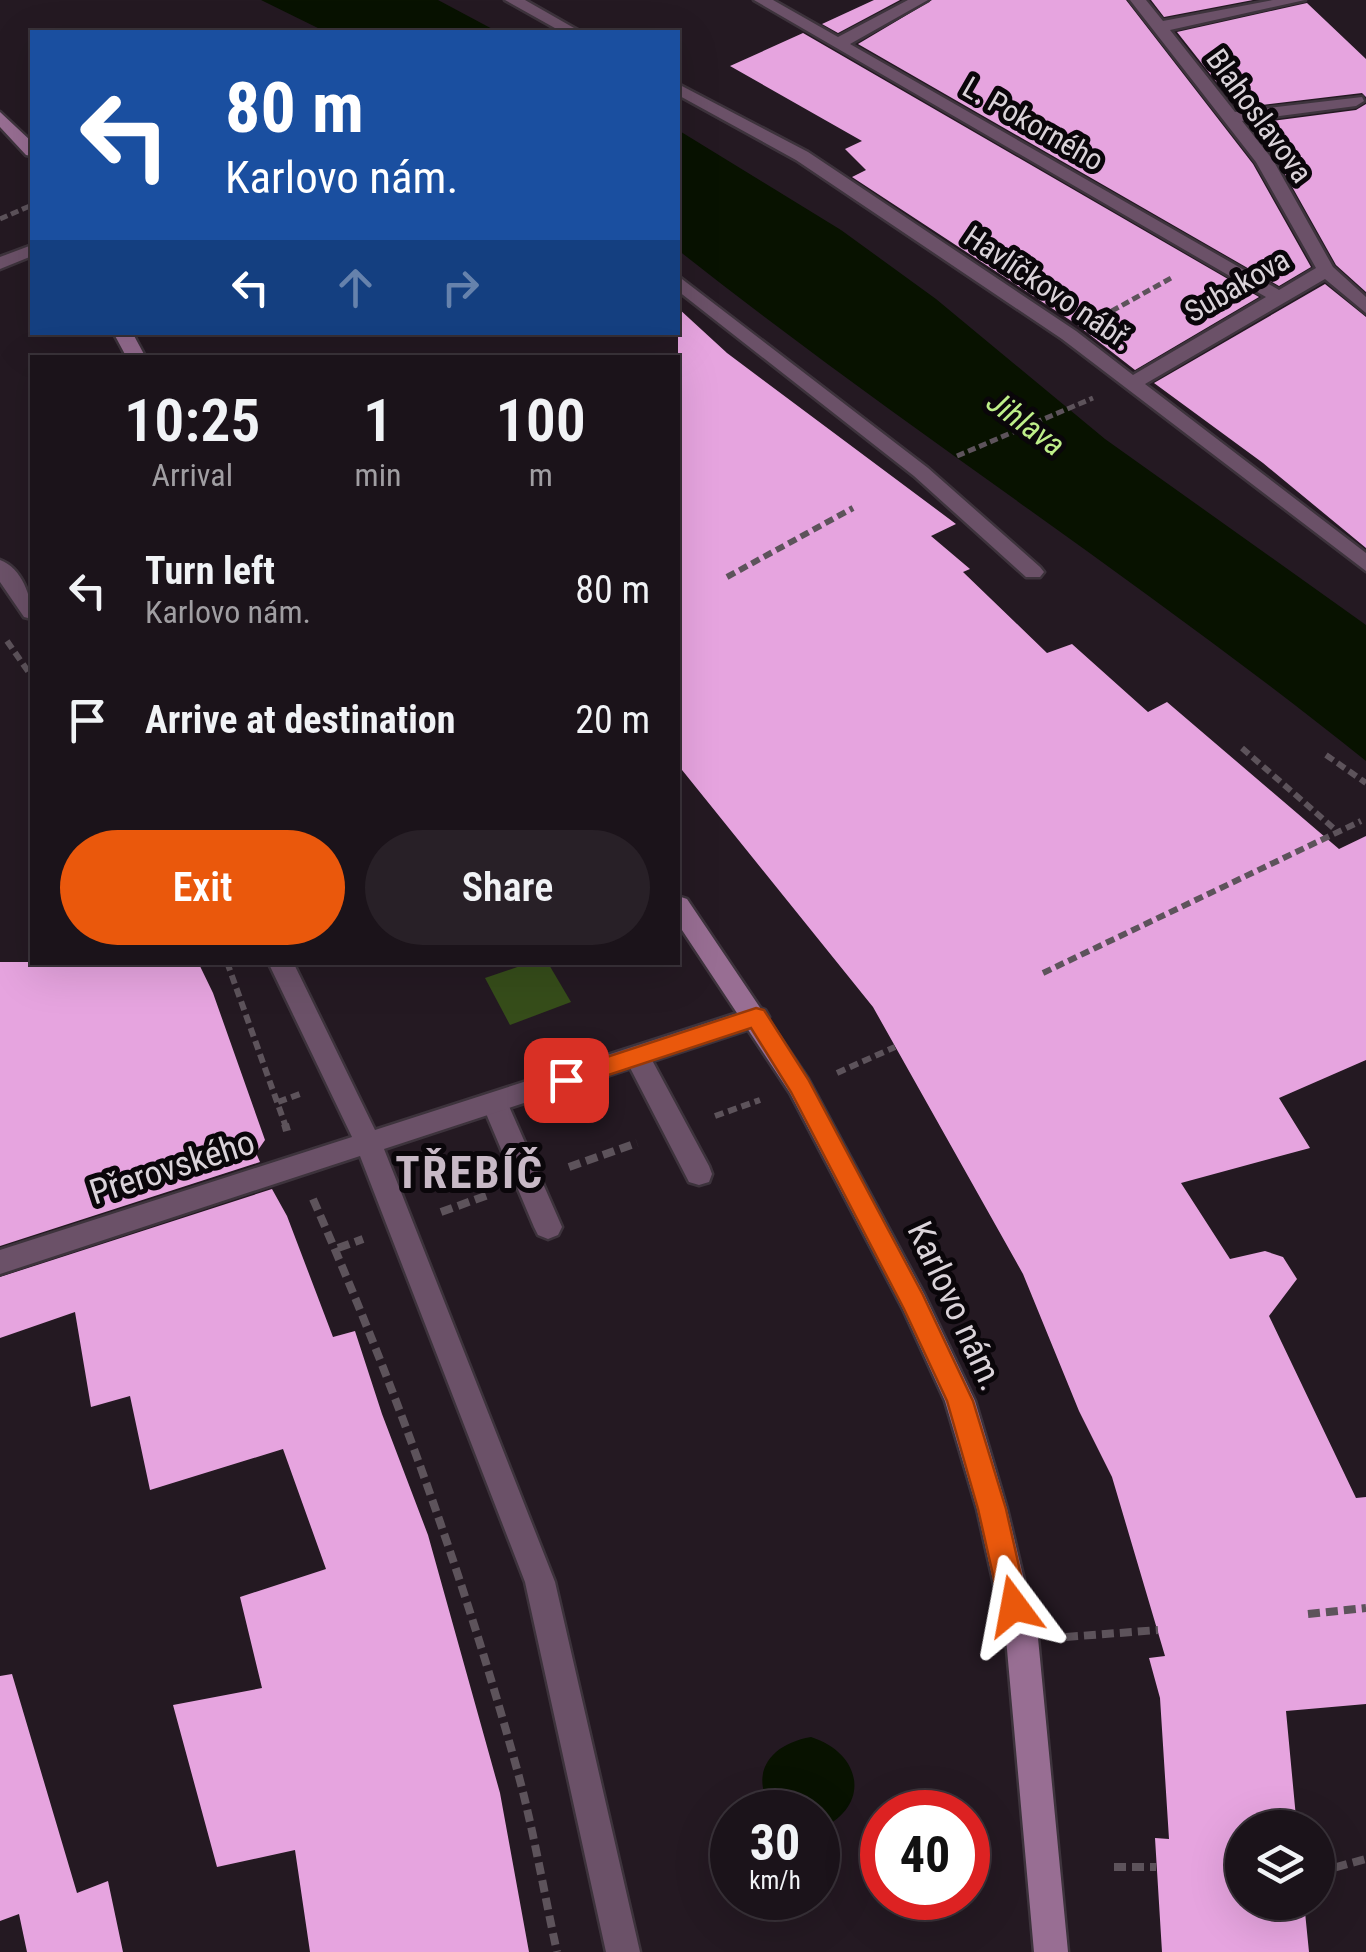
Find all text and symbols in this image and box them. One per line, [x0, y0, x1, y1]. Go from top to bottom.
street label: Blahoslavova [1199, 42, 1320, 189]
text: 80 m [225, 67, 364, 149]
street label: L. Pokorného [957, 69, 1110, 178]
icon: left [60, 70, 190, 200]
text: Karlovo nám. [225, 151, 458, 204]
street label: Havlíčkovo nábř. [958, 218, 1139, 357]
street label: Subakova [1178, 242, 1295, 329]
icon: left [223, 260, 278, 315]
icon: ahead [328, 260, 383, 315]
icon: right [433, 260, 488, 315]
water label: Jihlava [980, 382, 1072, 464]
text: 10:25 [124, 385, 261, 456]
text: 1 [363, 385, 393, 456]
text: 100 [495, 385, 586, 456]
text: Arrival [152, 456, 233, 494]
text: min [355, 456, 401, 494]
text: m [529, 456, 553, 494]
text: Turn left [145, 549, 275, 593]
icon: left [60, 563, 115, 618]
text: 80 m [575, 568, 650, 612]
text: Karlovo nám. [145, 593, 311, 631]
icon: arrive [60, 693, 115, 748]
text: Arrive at destination [145, 698, 455, 742]
text: 20 m [575, 698, 650, 742]
button: Exit [60, 830, 345, 945]
button: Share [365, 830, 650, 945]
pin [524, 1038, 609, 1123]
icon: arrive [539, 1053, 594, 1108]
street label: Přerovského [84, 1122, 260, 1213]
district label: TŘEBÍČ [395, 1146, 545, 1199]
street label: Karlovo nám. [899, 1215, 1012, 1397]
position arrow [962, 1554, 1066, 1658]
speed limit sign: 40 [860, 1790, 990, 1920]
map controls [1225, 1810, 1335, 1920]
button: layers [1225, 1810, 1335, 1920]
text: 30 [750, 1814, 800, 1872]
text: km/h [749, 1866, 801, 1895]

